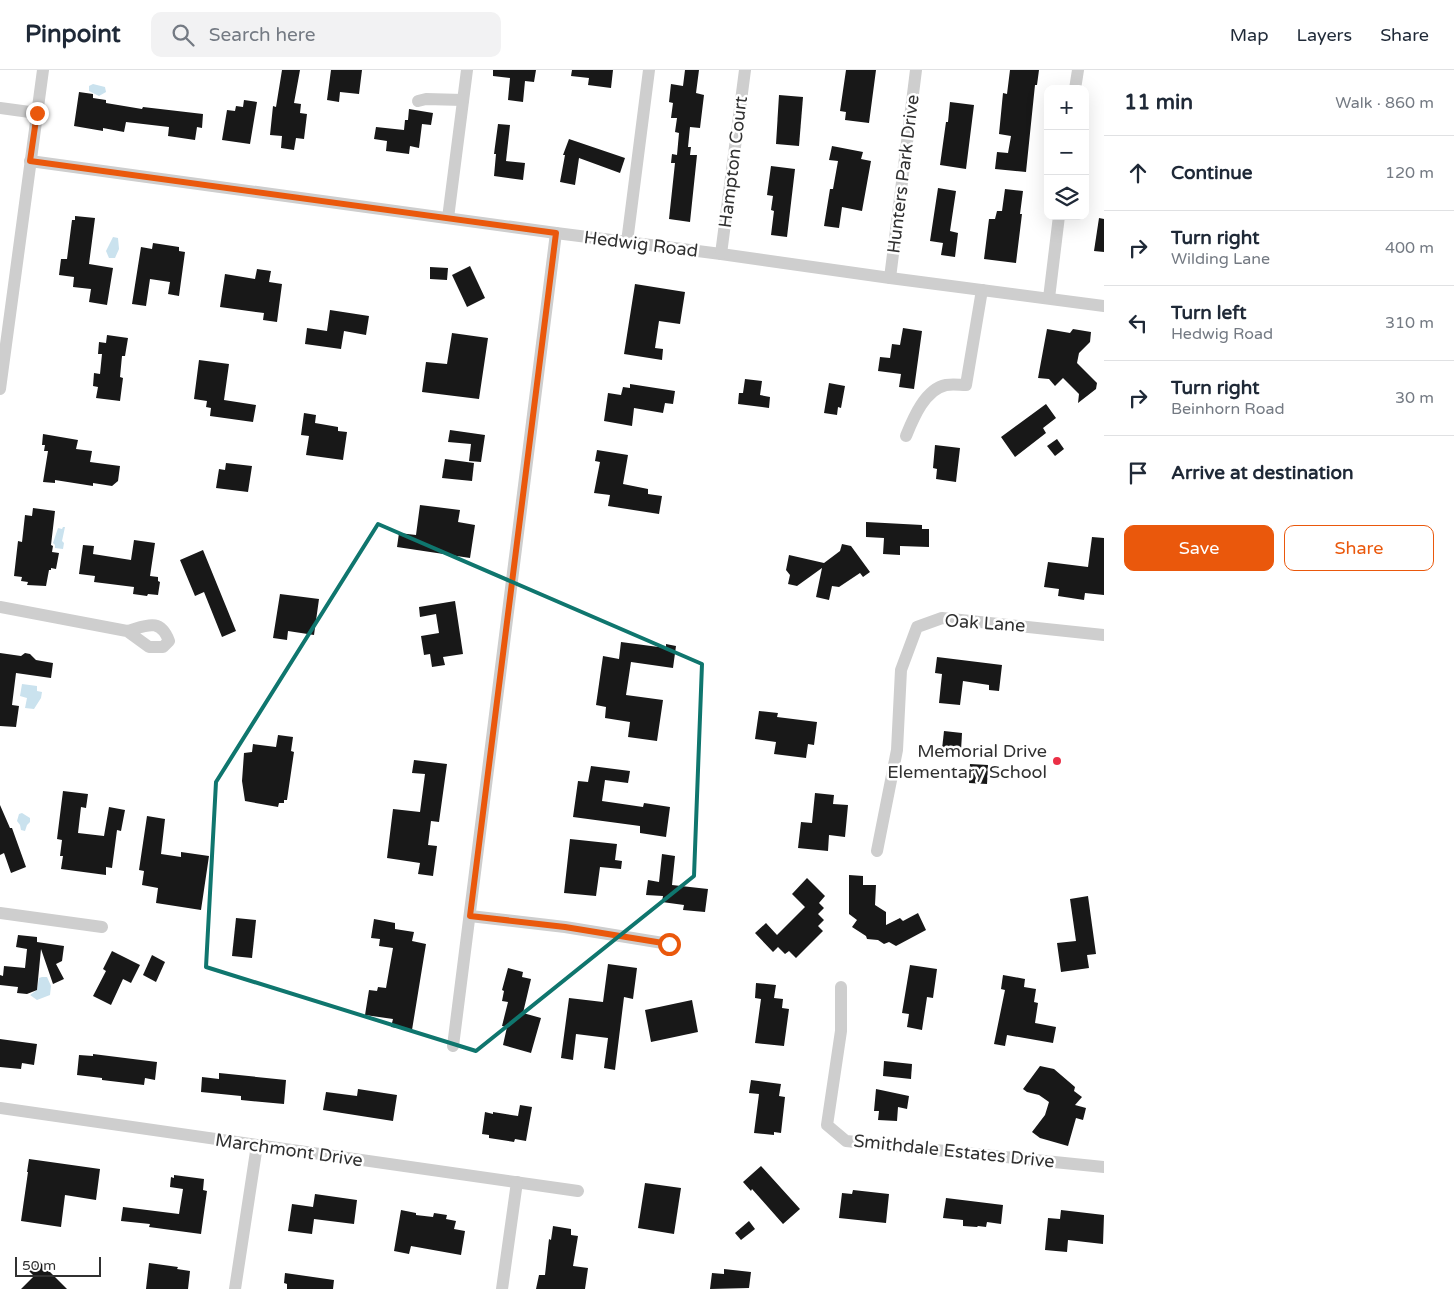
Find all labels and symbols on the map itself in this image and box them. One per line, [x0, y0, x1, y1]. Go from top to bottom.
street label: Hunters Park Drive [882, 93, 924, 255]
street label: Hampton Court [714, 95, 752, 229]
route end [26, 102, 49, 125]
street label: Hedwig Road [583, 226, 699, 262]
street label: Oak Lane [944, 609, 1026, 637]
place label: Memorial Drive Elementary School [887, 740, 1047, 783]
marker: Memorial Drive Elementary School [1051, 755, 1063, 767]
route start [658, 933, 681, 956]
street label: Marchmont Drive [214, 1129, 364, 1171]
street label: Smithdale Estates Drive [852, 1130, 1056, 1172]
scale bar [15, 1254, 101, 1277]

